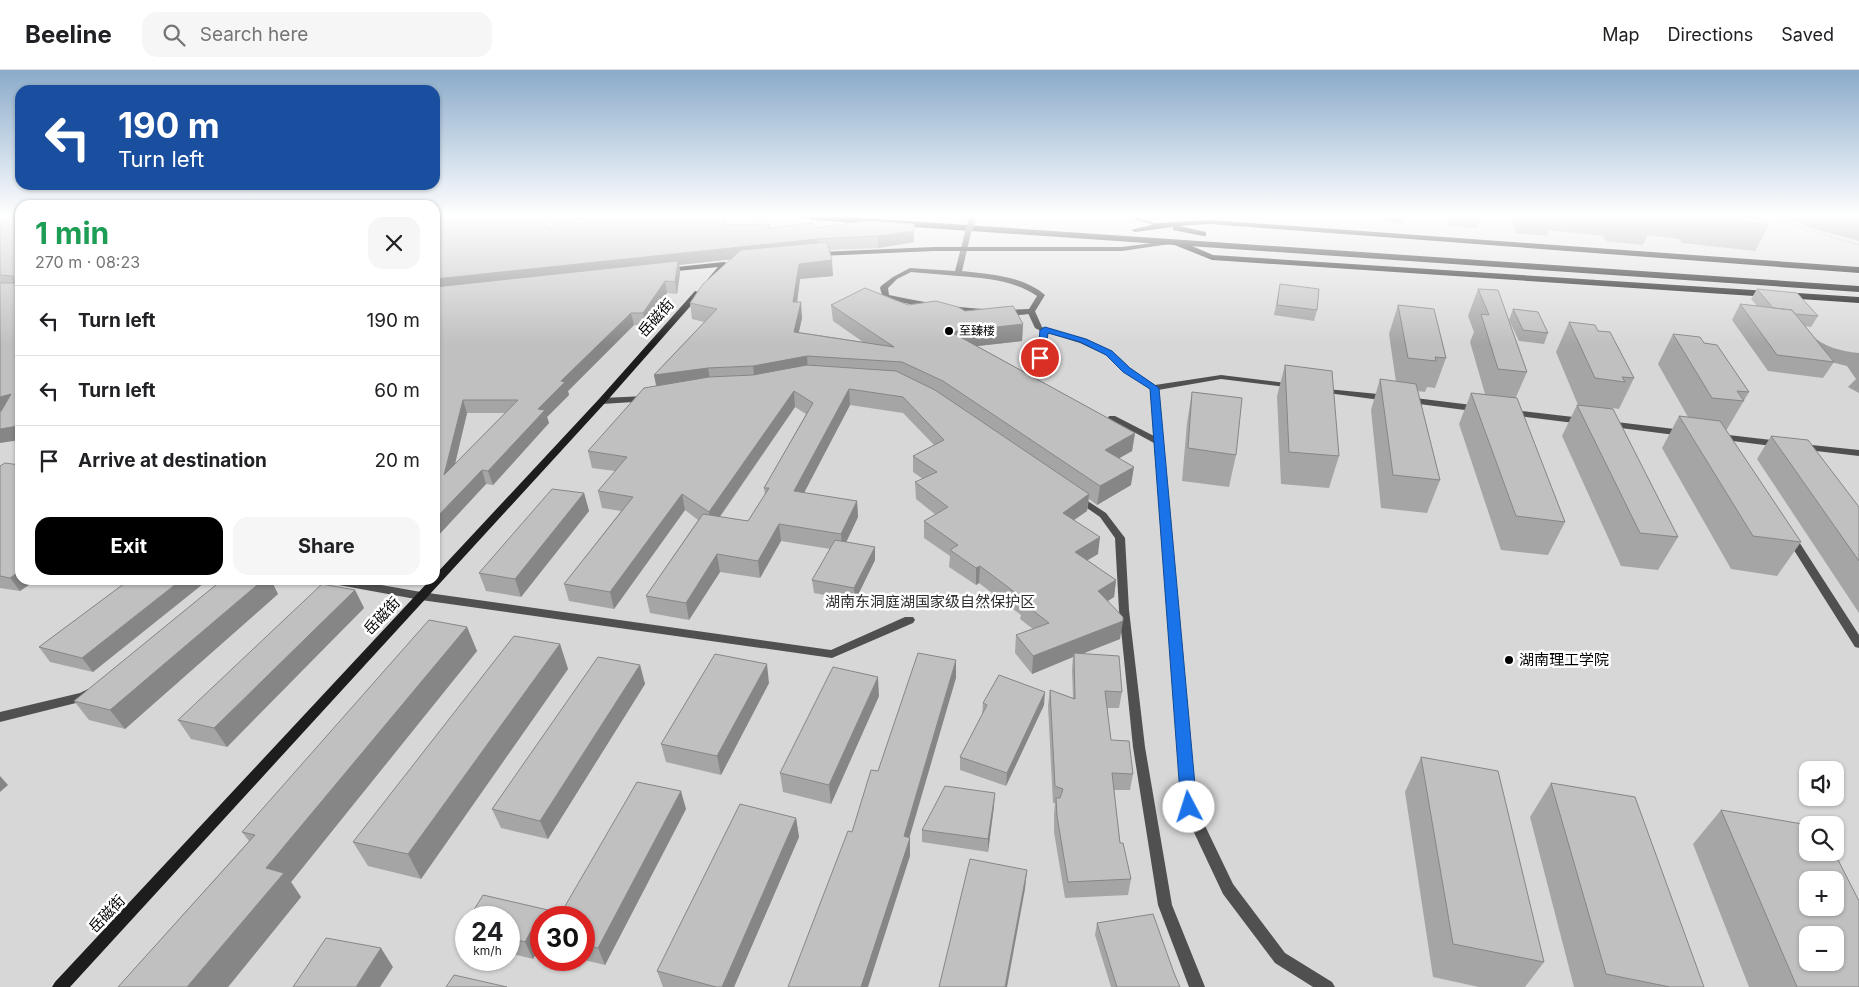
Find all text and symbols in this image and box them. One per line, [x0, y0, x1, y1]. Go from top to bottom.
search box [142, 12, 492, 57]
text: Beeline [25, 20, 112, 49]
icon: search [160, 21, 188, 49]
text: Search here [200, 23, 308, 46]
text: Map [1602, 24, 1640, 45]
text: Directions [1668, 24, 1753, 45]
text: Saved [1781, 24, 1834, 45]
text: 190 m [118, 104, 220, 146]
icon: left [35, 105, 100, 170]
text: Turn left [118, 146, 204, 172]
text: 1 min [35, 215, 109, 251]
button: close [368, 217, 420, 269]
text: 270 m · 08:23 [35, 252, 140, 272]
street label: 岳磁街 [634, 295, 678, 341]
icon: left [35, 307, 63, 335]
text: Turn left [78, 309, 156, 332]
text: 190 m [367, 309, 420, 332]
place label: 至臻楼 [959, 323, 995, 338]
marker: 至臻楼 [943, 325, 955, 337]
pin [1019, 337, 1061, 379]
icon: arrive [1026, 344, 1054, 372]
icon: left [35, 377, 63, 405]
text: Turn left [78, 379, 156, 402]
text: 60 m [374, 379, 420, 402]
icon: arrive [35, 447, 63, 475]
text: Arrive at destination [78, 449, 267, 472]
text: 20 m [374, 449, 420, 472]
button: Exit [35, 517, 223, 575]
button: Share [233, 517, 420, 575]
park label: 湖南东洞庭湖国家级自然保护区 [825, 592, 1035, 611]
street label: 岳磁街 [359, 593, 404, 639]
place label: 湖南理工学院 [1519, 650, 1609, 669]
marker: 湖南理工学院 [1503, 654, 1515, 666]
map controls [1799, 761, 1844, 971]
button: sound [1799, 761, 1844, 806]
position arrow [1162, 780, 1214, 832]
button: search [1799, 816, 1844, 861]
button: + [1799, 871, 1844, 916]
street label: 岳磁街 [84, 891, 129, 937]
speed limit sign: 30 [530, 906, 595, 971]
text: 24 [471, 917, 504, 947]
button: − [1799, 926, 1844, 971]
text: km/h [473, 943, 502, 958]

